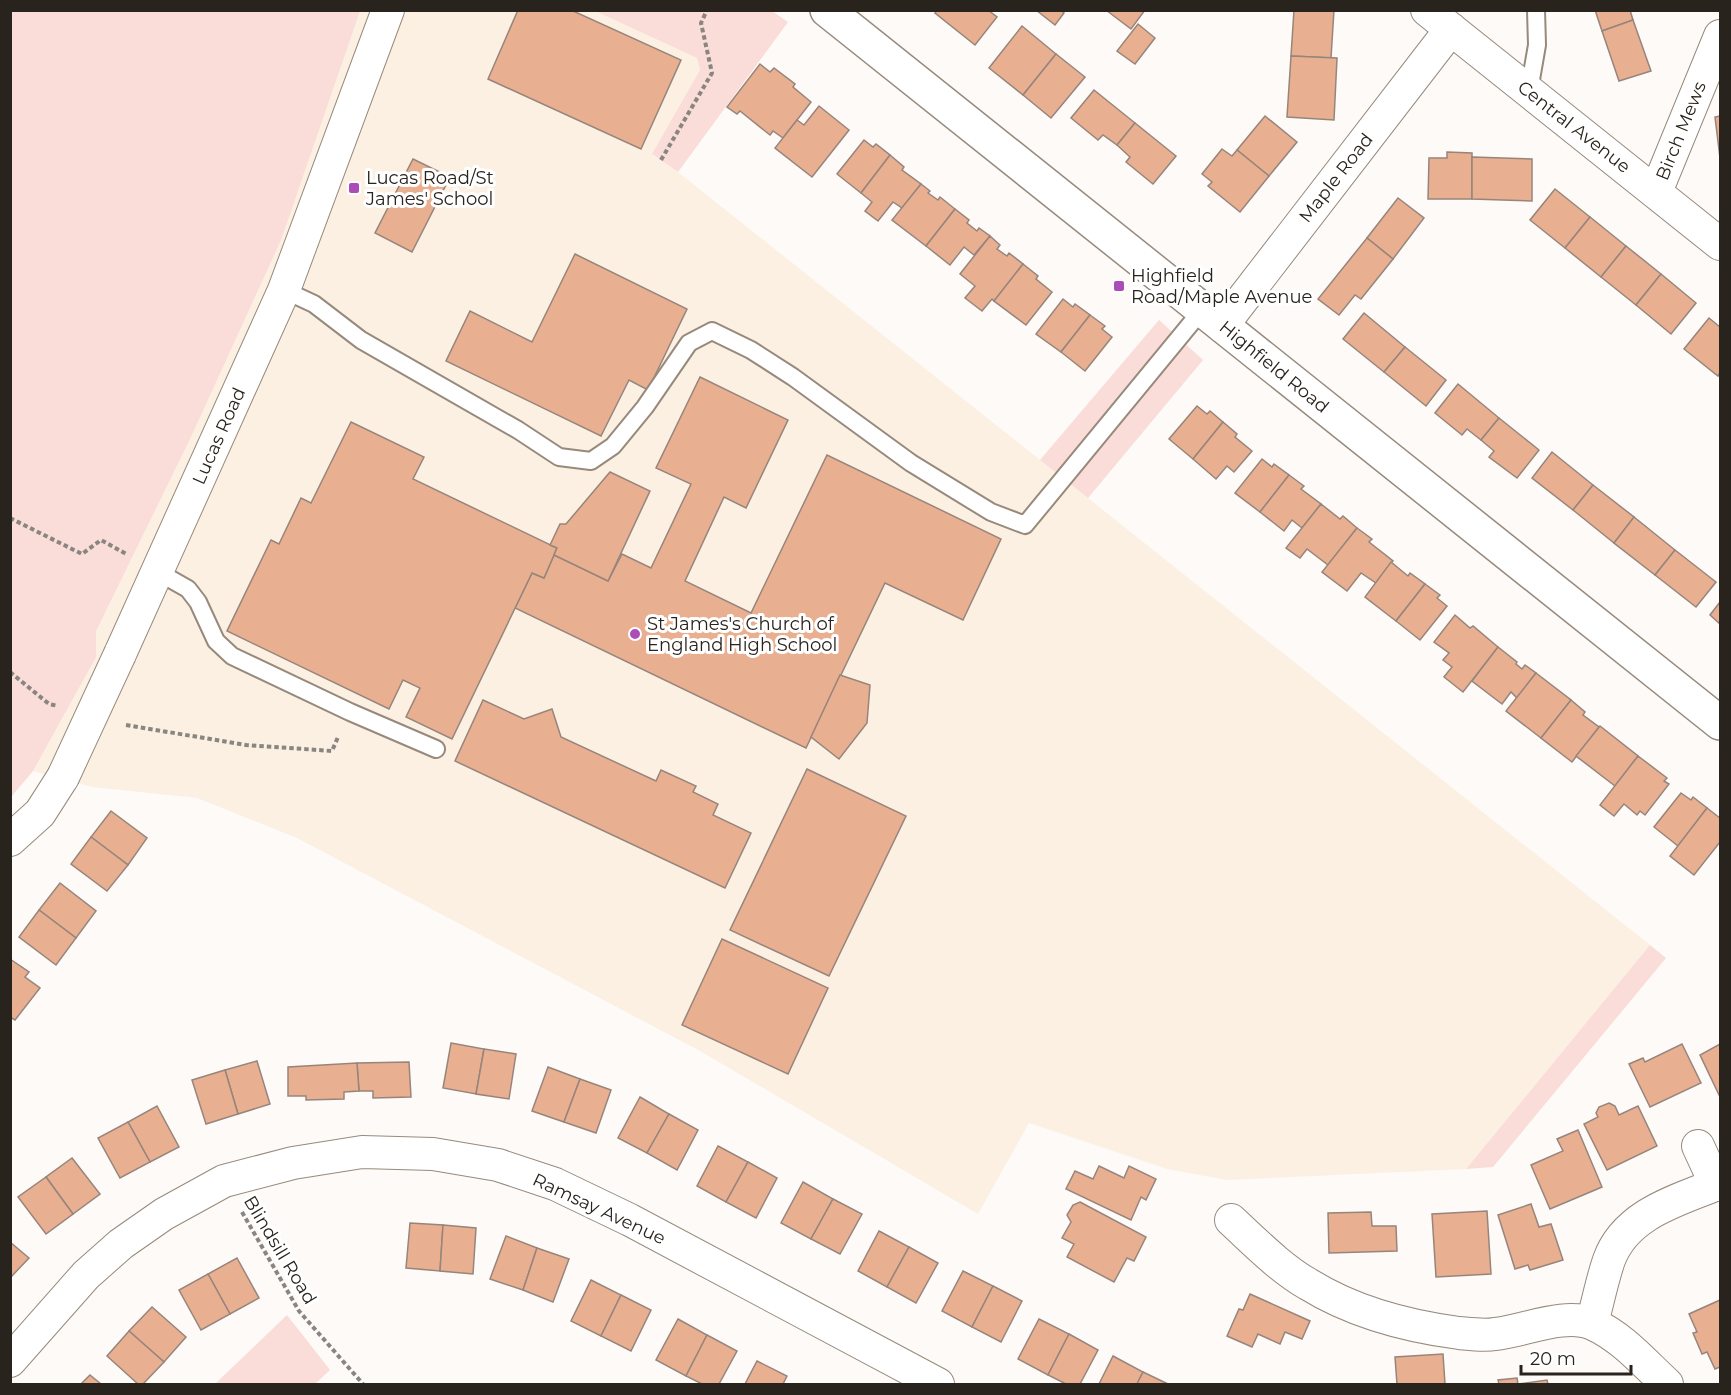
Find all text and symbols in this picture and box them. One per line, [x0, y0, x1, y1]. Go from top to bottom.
street label: Central Avenue [1513, 76, 1635, 178]
street label: Birch Mews [1651, 78, 1711, 184]
street label: Maple Road [1294, 129, 1378, 227]
place label: Lucas Road/St James' School [365, 167, 494, 210]
marker: Lucas Road/St James' School [347, 181, 361, 195]
place label: Highfield Road/Maple Avenue [1131, 265, 1313, 308]
marker: Highfield Road/Maple Avenue [1112, 279, 1126, 293]
street label: Highfield Road [1215, 316, 1333, 418]
street label: Lucas Road [188, 384, 250, 488]
place label: St James's Church of England High School [647, 613, 837, 656]
marker: St James's Church of England High School [628, 627, 642, 641]
street label: Ramsay Avenue [529, 1169, 669, 1249]
street label: Blindsill Road [239, 1192, 321, 1308]
scale bar [1521, 1338, 1630, 1376]
text: 20 m [1530, 1348, 1576, 1370]

